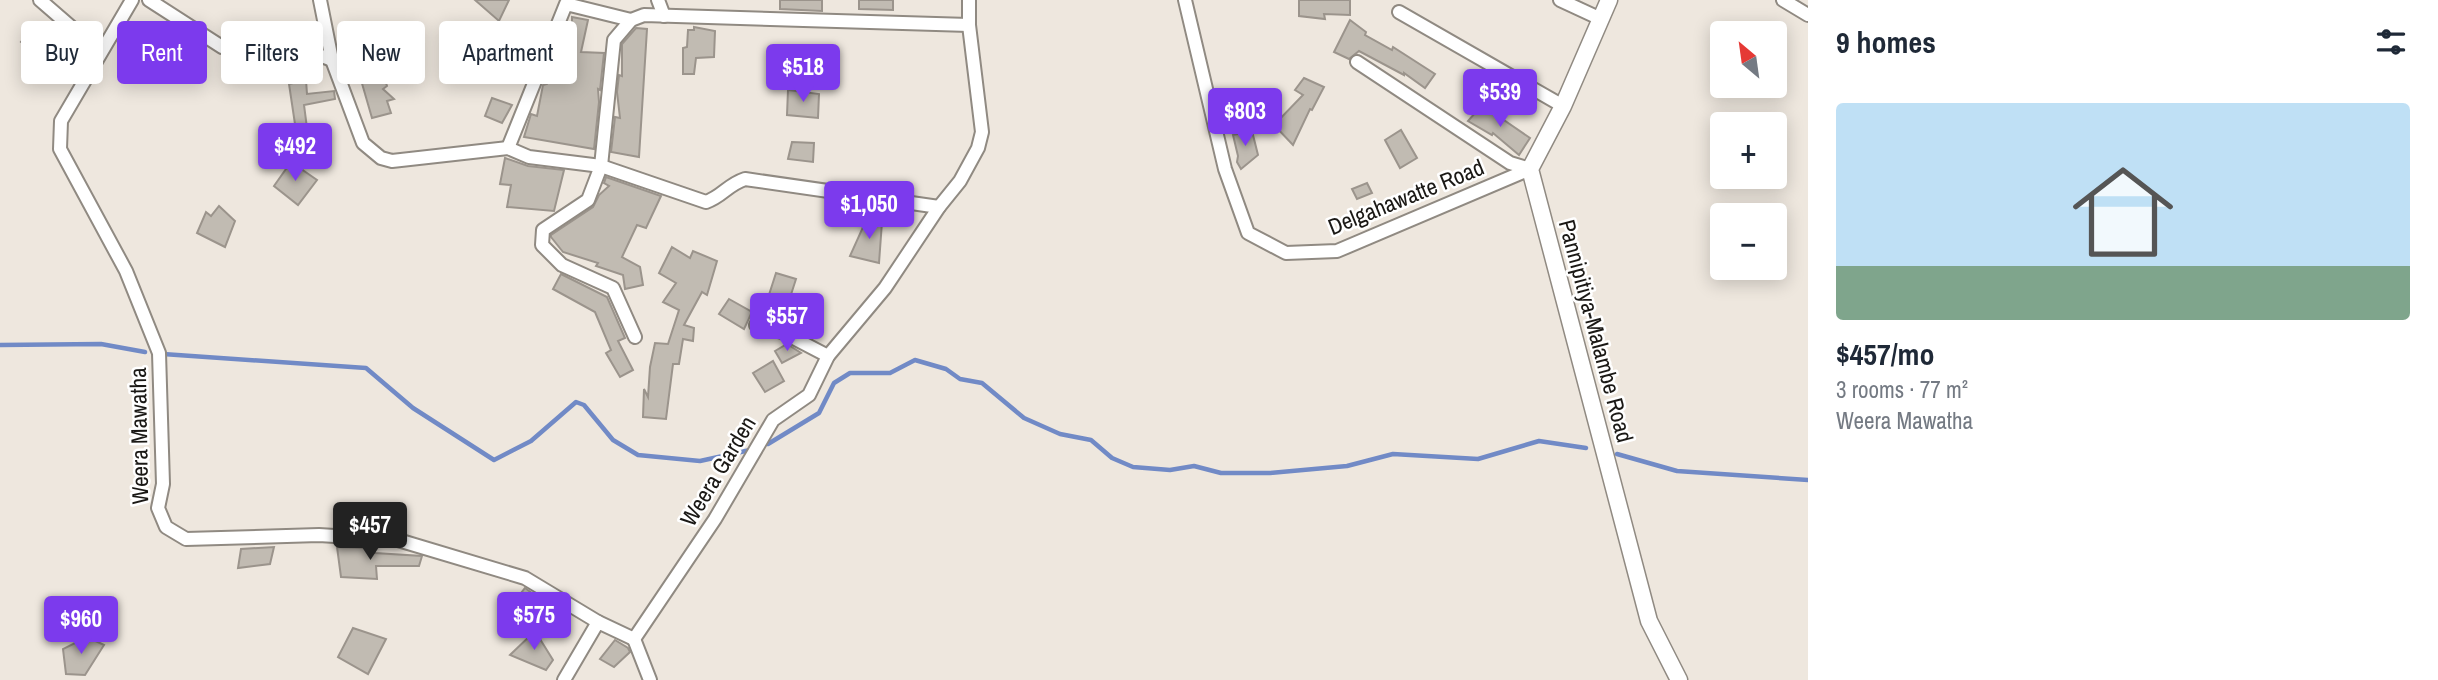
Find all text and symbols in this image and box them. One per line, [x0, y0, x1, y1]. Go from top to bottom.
chip: Buy [21, 21, 103, 84]
chip: Rent [117, 21, 207, 84]
chip: Filters [221, 21, 323, 84]
chip: New [337, 21, 425, 84]
chip: Apartment [439, 21, 577, 84]
north arrow [1710, 21, 1787, 98]
map controls [1710, 21, 1787, 280]
text: 9 homes [1836, 22, 1936, 62]
icon: filters [2372, 23, 2410, 61]
pin: $518 [762, 44, 844, 104]
text: $518 [782, 51, 824, 82]
pin: $539 [1459, 69, 1541, 129]
text: $539 [1479, 76, 1521, 107]
pin: $803 [1204, 88, 1286, 148]
text: $803 [1224, 95, 1266, 126]
button: + [1710, 112, 1787, 189]
pin: $492 [254, 124, 336, 183]
text: $492 [274, 130, 316, 161]
icon: home [2060, 149, 2186, 275]
street label: Delgahawatte Road [1323, 151, 1488, 242]
pin: $1,050 [812, 182, 926, 241]
text: $1,050 [840, 188, 898, 219]
button: − [1710, 203, 1787, 280]
street label: Pannipitiya-Malambe Road [1552, 216, 1641, 446]
pin: $557 [746, 294, 828, 353]
text: $557 [766, 300, 808, 331]
text: $457/mo [1836, 334, 1934, 374]
street label: Weera Mawatha [122, 367, 155, 505]
text: 3 rooms · 77 m² [1836, 374, 1968, 405]
text: Weera Mawatha [1836, 405, 1973, 436]
street label: Weera Garden [673, 410, 763, 532]
pin: $457 [329, 503, 411, 562]
text: $457 [349, 509, 391, 540]
pin: $575 [493, 592, 575, 652]
pin: $960 [40, 596, 122, 656]
text: $575 [513, 599, 555, 630]
text: $960 [60, 603, 102, 634]

